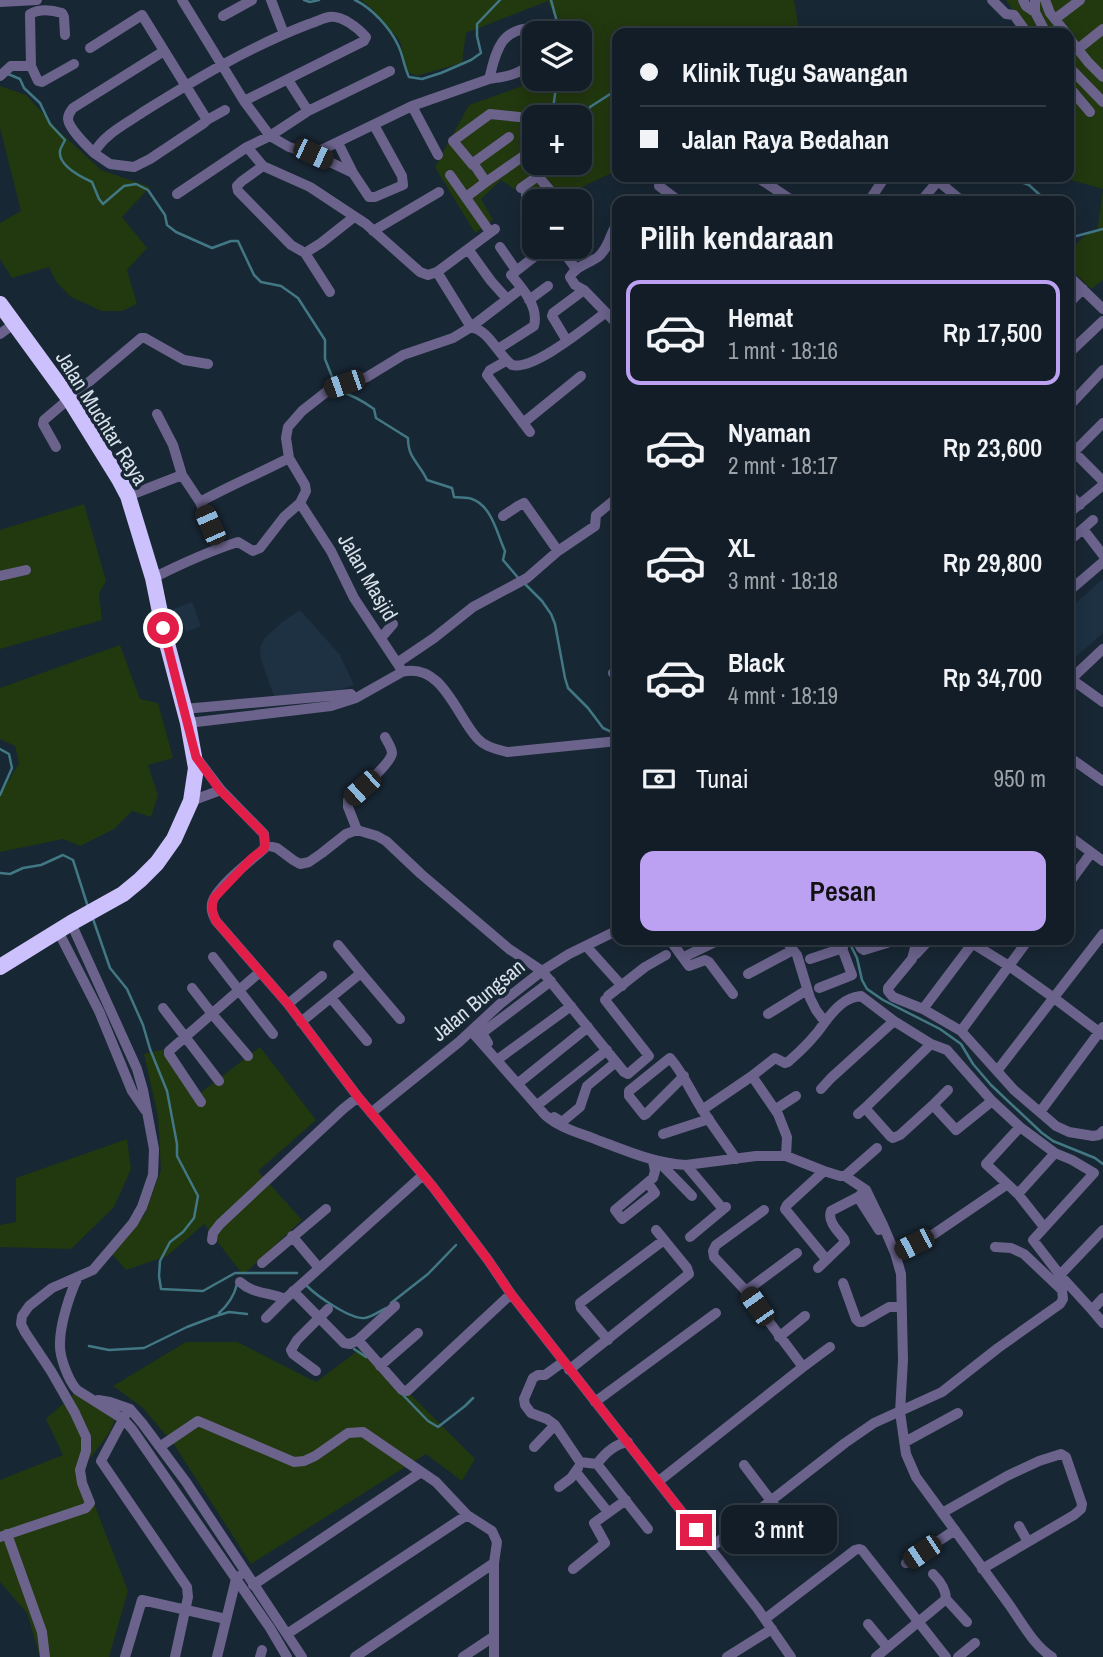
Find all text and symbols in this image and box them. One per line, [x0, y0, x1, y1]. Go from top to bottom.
map controls [522, 21, 592, 259]
button: layers [522, 21, 592, 91]
text: Klinik Tugu Sawangan [682, 55, 908, 90]
button: + [522, 105, 592, 175]
text: Jalan Raya Bedahan [682, 122, 889, 157]
car [290, 136, 337, 172]
button: − [522, 189, 592, 259]
text: Pilih kendaraan [640, 216, 834, 259]
text: Hemat [728, 300, 793, 335]
icon: car [644, 301, 707, 364]
text: Rp 17,500 [943, 315, 1042, 350]
text: 1 mnt · 18:16 [728, 335, 838, 366]
street label: Jalan Muchtar Raya [49, 345, 155, 491]
car [321, 367, 368, 401]
text: Nyaman [728, 415, 811, 450]
icon: car [644, 416, 707, 479]
text: Rp 23,600 [943, 430, 1042, 465]
text: 2 mnt · 18:17 [728, 450, 838, 481]
car [192, 502, 229, 548]
street label: Jalan Masjid [331, 528, 405, 626]
text: XL [728, 530, 755, 565]
icon: car [644, 531, 707, 594]
text: Rp 29,800 [943, 545, 1042, 580]
text: 3 mnt · 18:18 [728, 565, 838, 596]
route start [147, 612, 179, 644]
text: Black [728, 645, 785, 680]
icon: car [644, 646, 707, 709]
text: Rp 34,700 [943, 660, 1042, 695]
text: 4 mnt · 18:19 [728, 680, 838, 711]
icon: cash [640, 760, 678, 798]
text: Tunai [696, 761, 749, 796]
text: 950 m [994, 763, 1046, 794]
car [340, 766, 385, 810]
button: Pesan [640, 851, 1046, 931]
street label: Jalan Bungsan [425, 952, 531, 1048]
car [891, 1225, 938, 1263]
car [737, 1283, 778, 1329]
callout: 3 mnt [720, 1506, 836, 1554]
route end [680, 1514, 712, 1546]
text: 3 mnt [754, 1514, 804, 1545]
car [899, 1532, 946, 1572]

